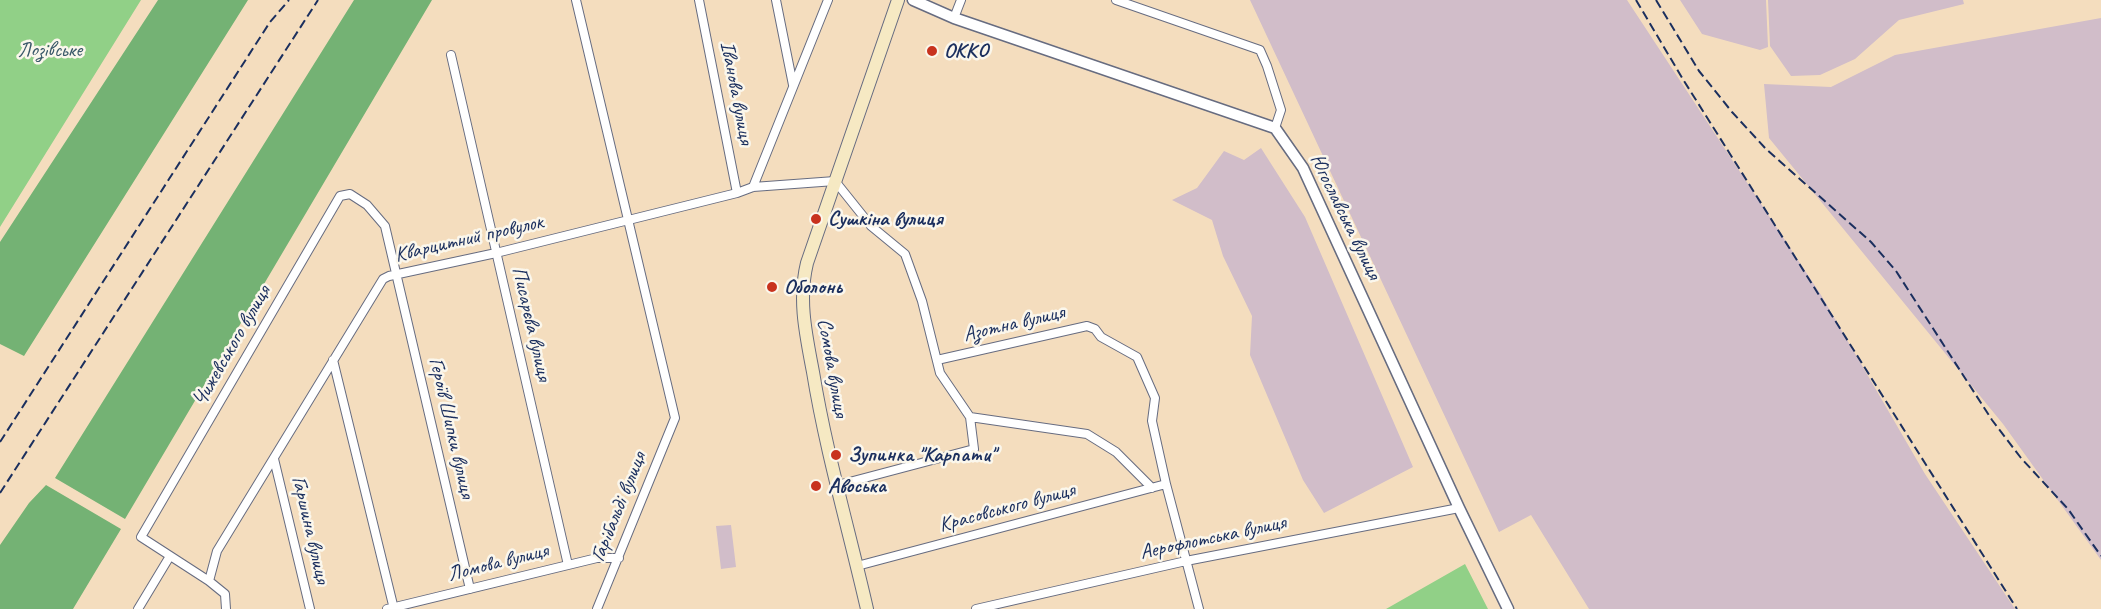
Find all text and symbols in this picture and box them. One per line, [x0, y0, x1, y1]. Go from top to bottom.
park label: Лозівське [18, 37, 82, 63]
place label: ОККО [944, 38, 989, 64]
street label: Іванова вулиця [714, 39, 758, 147]
marker: ОККО [925, 44, 939, 58]
street label: Югославська вулиця [1304, 150, 1386, 284]
place label: Сушкіна вулиця [828, 206, 943, 232]
street label: Кварцитний провулок [392, 210, 546, 268]
marker: Сушкіна вулиця [809, 212, 823, 226]
street label: Писарєва вулиця [506, 264, 556, 384]
place label: Оболонь [784, 274, 842, 300]
marker: Оболонь [765, 280, 779, 294]
street label: Чижевського вулиця [187, 281, 277, 411]
street label: Азотна вулиця [961, 300, 1067, 348]
street label: Сомова вулиця [811, 317, 853, 419]
street label: Героїв Шипки вулиця [423, 355, 479, 501]
place label: Зупинка "Карпати" [848, 442, 995, 468]
marker: Зупинка "Карпати" [829, 448, 843, 462]
street label: Гарібальді вулиця [586, 449, 652, 565]
place label: Авоська [828, 473, 886, 499]
street label: Гаршина вулиця [285, 474, 335, 586]
street label: Красовського вулиця [936, 478, 1078, 538]
marker: Авоська [809, 479, 823, 493]
street label: Аерофлотська вулиця [1138, 510, 1288, 566]
street label: Ломова вулиця [445, 538, 551, 588]

